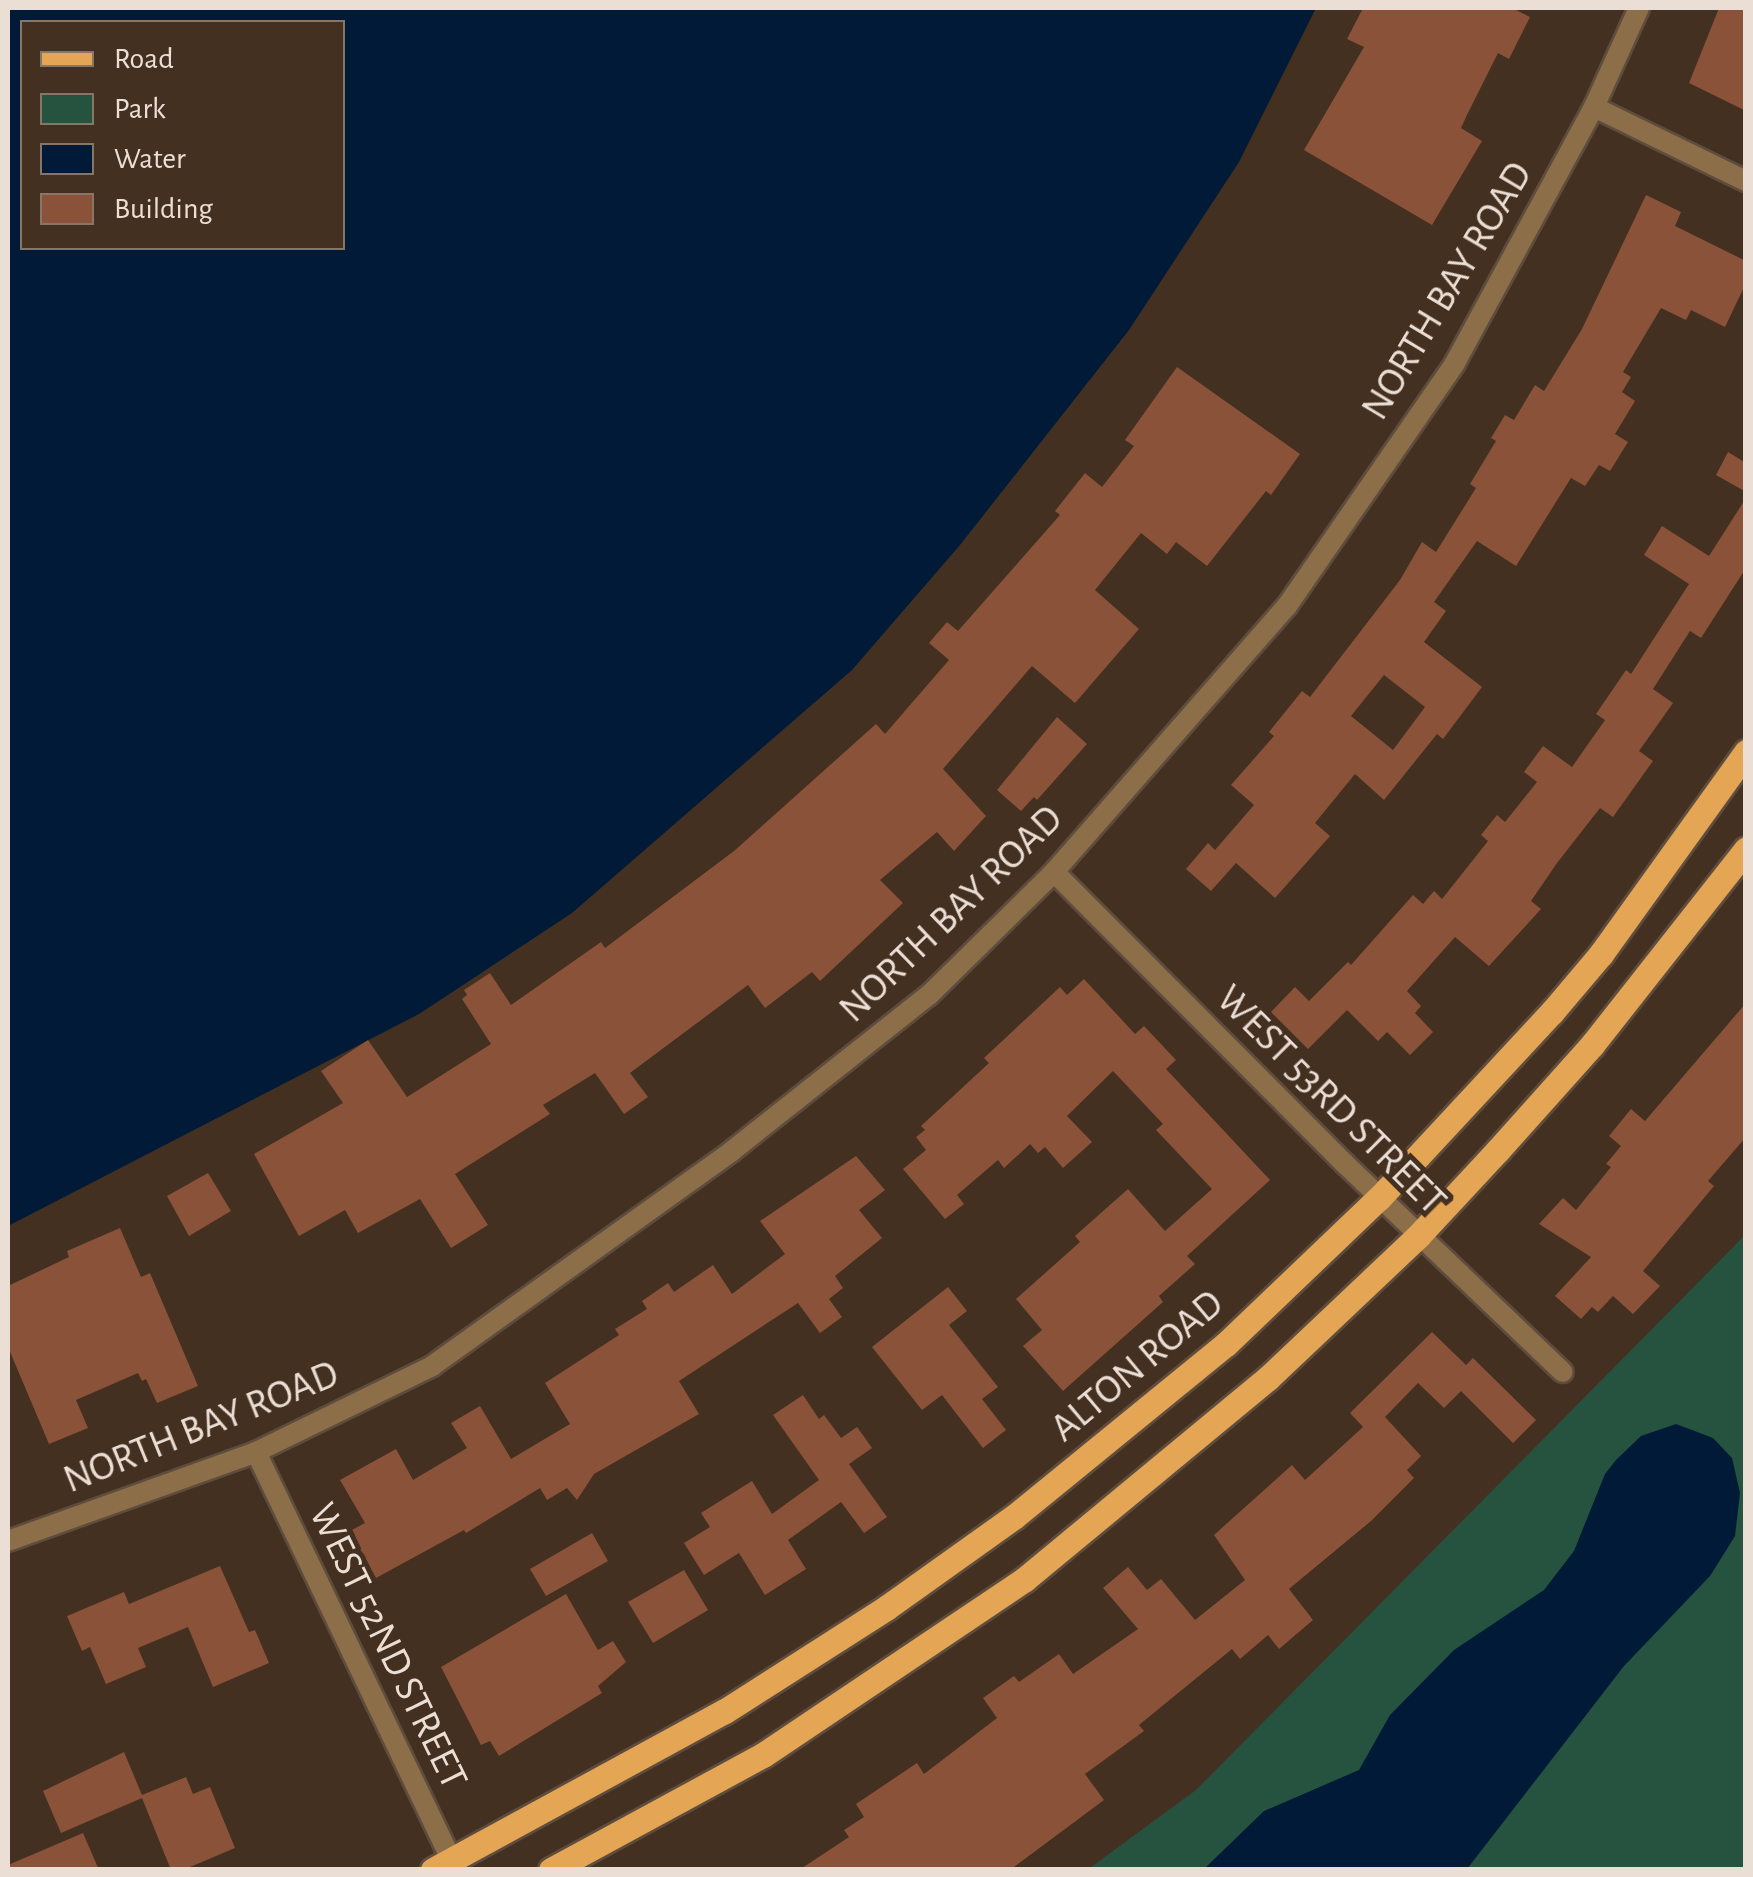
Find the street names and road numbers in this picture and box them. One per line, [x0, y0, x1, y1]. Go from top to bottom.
street label: NORTH BAY ROAD [1351, 153, 1543, 429]
street label: NORTH BAY ROAD [829, 795, 1073, 1033]
street label: WEST 53RD STREET [1206, 975, 1456, 1225]
street label: ALTON ROAD [1041, 1280, 1233, 1452]
street label: NORTH BAY ROAD [56, 1350, 346, 1504]
street label: WEST 52ND STREET [298, 1495, 478, 1797]

